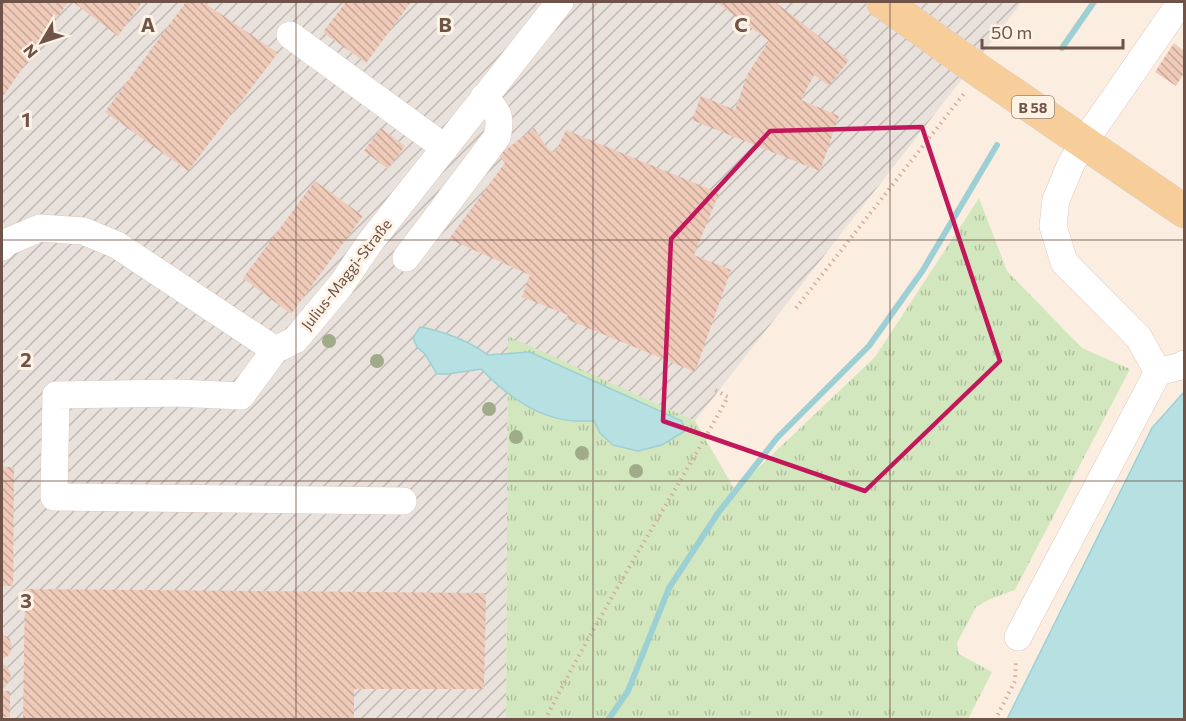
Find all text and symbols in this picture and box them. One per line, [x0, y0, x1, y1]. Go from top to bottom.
north arrow [12, 12, 72, 72]
text: A [141, 12, 155, 36]
text: B [438, 12, 452, 36]
text: C [734, 12, 748, 36]
scale bar [982, 12, 1123, 50]
text: 50 m [991, 21, 1032, 43]
text: N [19, 41, 41, 62]
road number: B 58 [1012, 96, 1054, 118]
text: 1 [21, 107, 31, 131]
street label: Julius-Maggi-Straße [297, 215, 395, 333]
text: 2 [20, 347, 32, 371]
text: 3 [20, 588, 32, 612]

